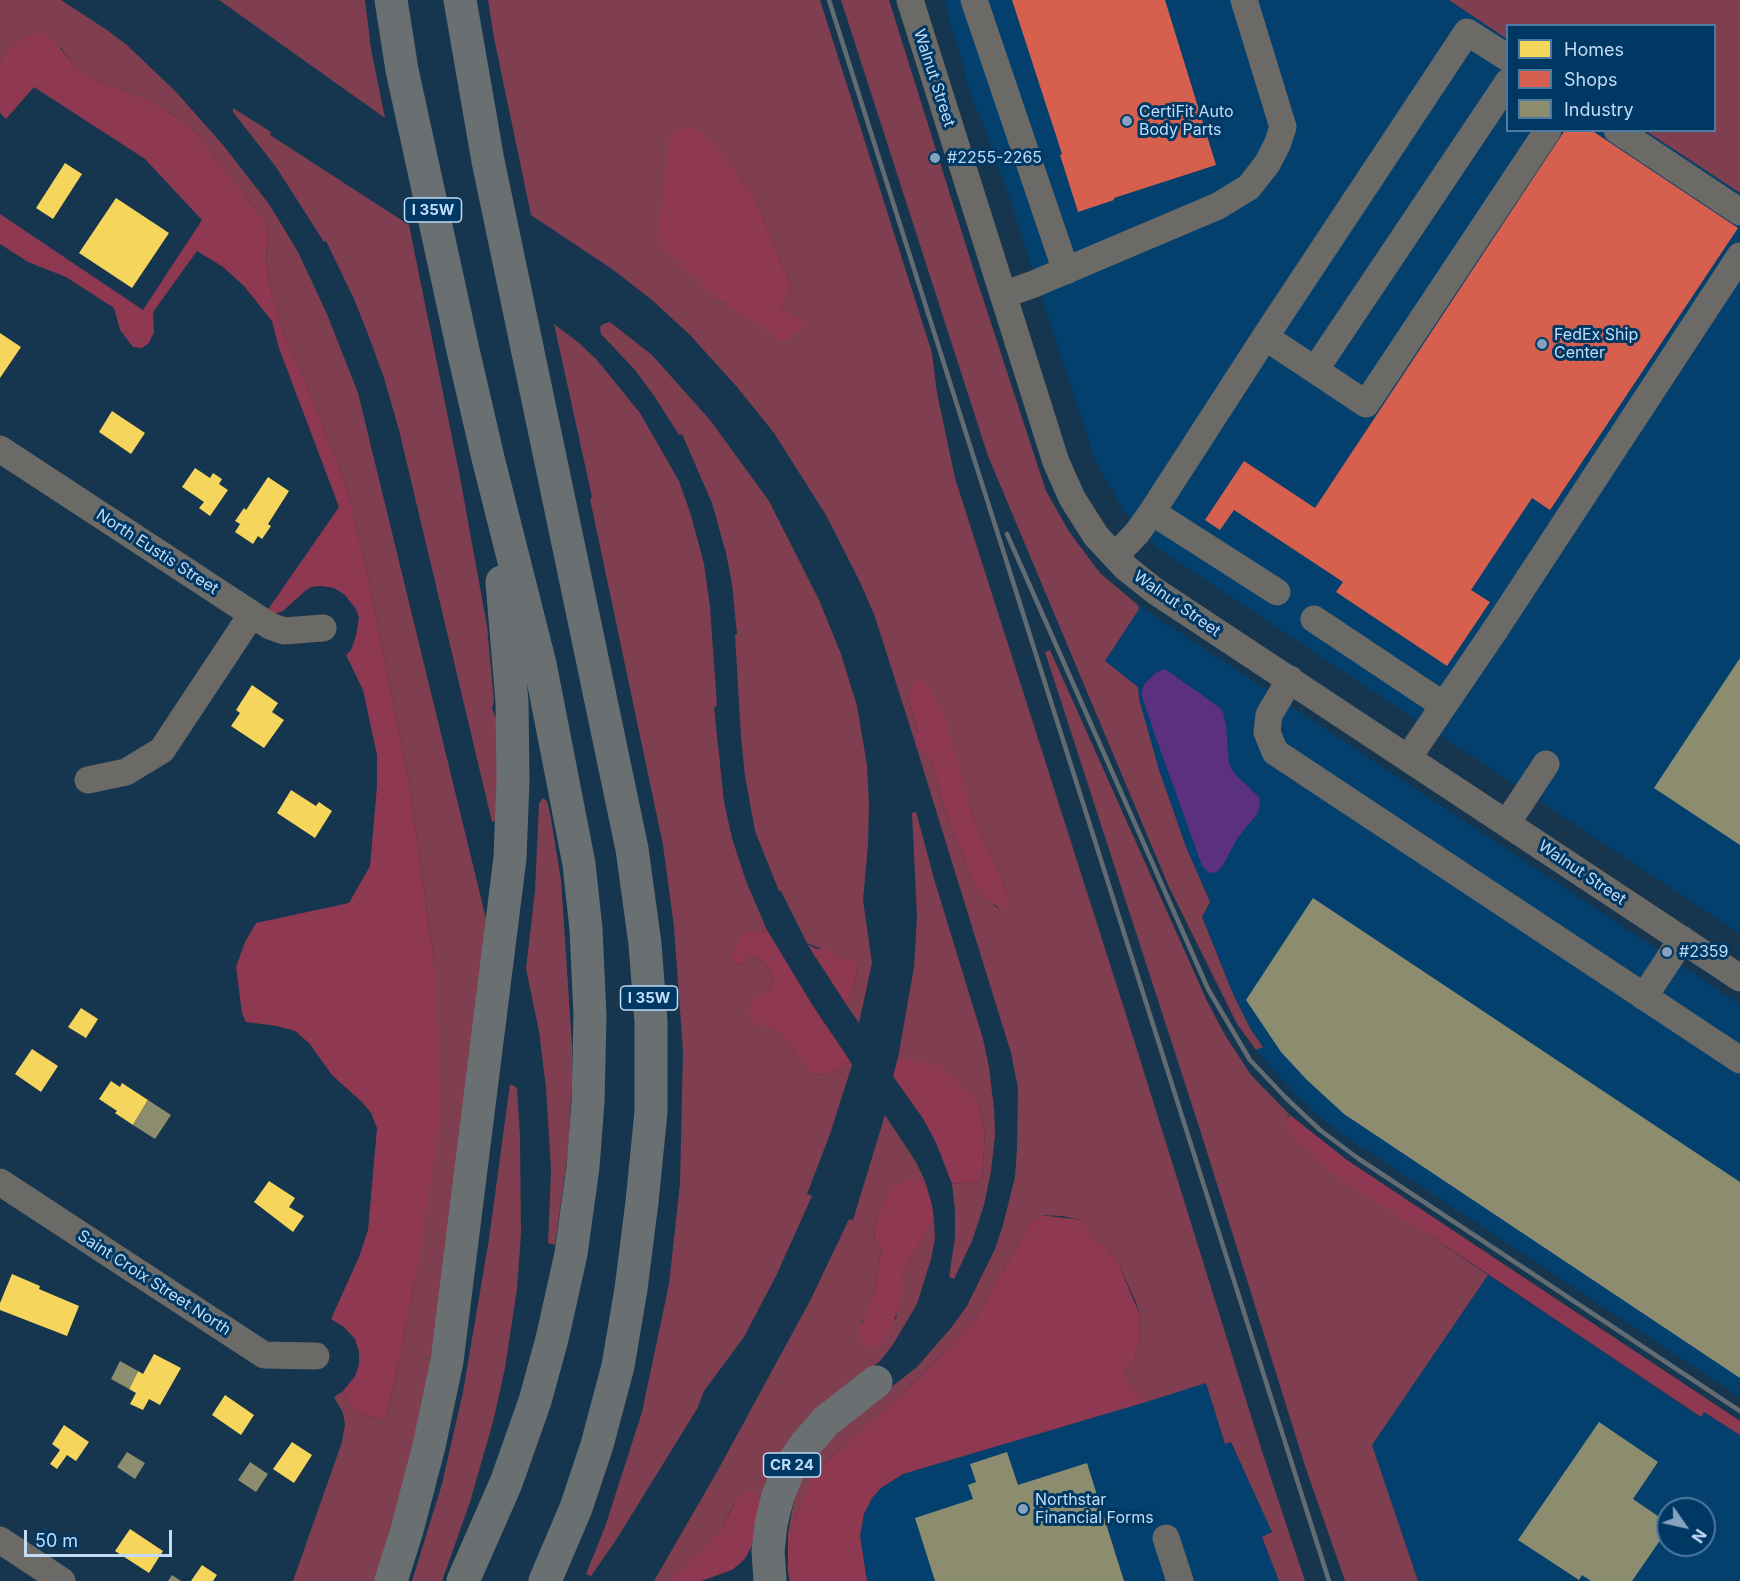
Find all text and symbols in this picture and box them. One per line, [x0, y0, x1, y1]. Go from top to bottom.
legend [1506, 24, 1716, 132]
street label: Walnut Street [909, 27, 959, 129]
text: Homes [1564, 39, 1624, 60]
text: Shops [1564, 69, 1618, 90]
text: Industry [1564, 99, 1634, 120]
place label: CertiFit Auto Body Parts [1139, 102, 1234, 140]
marker: CertiFit Auto Body Parts [1120, 114, 1134, 128]
place label: #2255-2265 [947, 148, 1042, 168]
marker: #2255-2265 [928, 151, 942, 165]
road number: I 35W [404, 198, 462, 222]
place label: FedEx Ship Center [1554, 325, 1638, 363]
marker: FedEx Ship Center [1535, 337, 1549, 351]
street label: North Eustis Street [92, 505, 222, 599]
street label: Walnut Street [1130, 567, 1224, 641]
street label: Walnut Street [1535, 837, 1629, 909]
place label: #2359 [1679, 942, 1728, 962]
marker: #2359 [1660, 945, 1674, 959]
road number: I 35W [620, 986, 678, 1010]
street label: Saint Croix Street North [74, 1226, 234, 1340]
road number: CR 24 [764, 1453, 820, 1477]
place label: Northstar Financial Forms [1035, 1490, 1154, 1528]
north arrow [1656, 1497, 1716, 1557]
marker: Northstar Financial Forms [1016, 1502, 1030, 1516]
scale bar [27, 1518, 176, 1556]
text: N [1688, 1525, 1711, 1547]
text: 50 m [35, 1530, 78, 1551]

